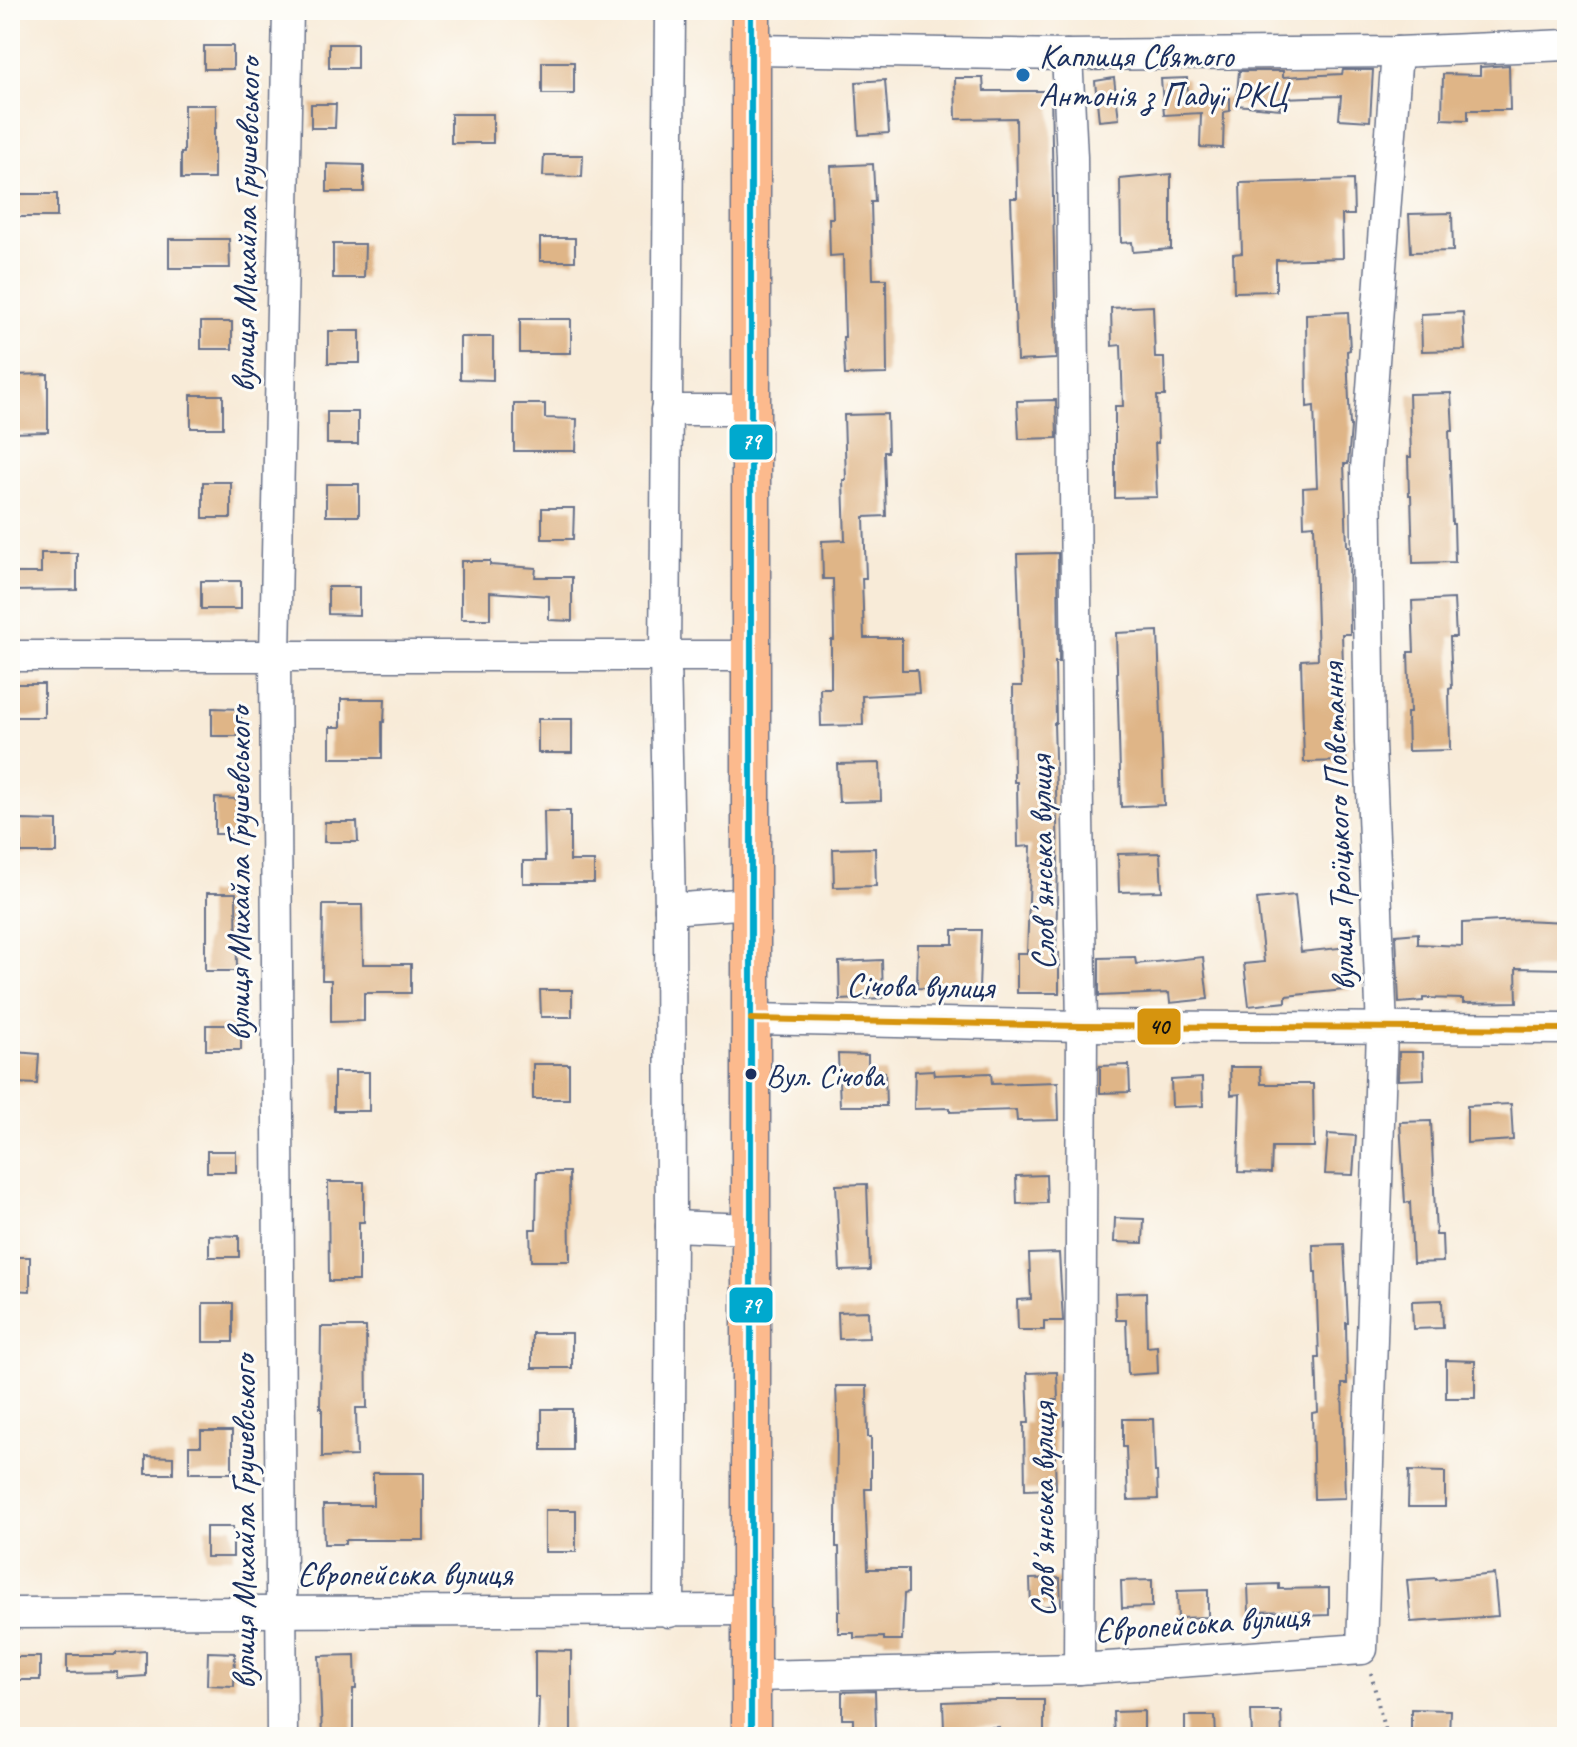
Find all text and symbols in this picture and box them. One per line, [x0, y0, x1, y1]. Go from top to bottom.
place label: Каплиця Святого Антонія з Падуї РКЦ [1039, 34, 1291, 116]
street label: вулиця Михайла Грушевського [221, 53, 270, 393]
marker: Каплиця Святого Антонія з Падуї РКЦ [1014, 66, 1032, 84]
line badge: 79 [728, 423, 774, 461]
text: 79 [741, 428, 763, 456]
street label: вулиця Троїцького Повстання [1310, 660, 1365, 992]
street label: вулиця Михайла Грушевського [217, 703, 260, 1041]
street label: Словʼянська вулиця [1018, 753, 1065, 971]
street label: Січова вулиця [846, 963, 997, 1008]
line badge: 40 [1136, 1007, 1182, 1046]
text: 40 [1149, 1013, 1171, 1041]
place label: Вул. Січова [766, 1055, 886, 1096]
marker: Вул. Січова [743, 1066, 759, 1082]
line badge: 79 [728, 1286, 774, 1324]
text: 79 [741, 1292, 763, 1320]
street label: вулиця Михайла Грушевського [222, 1351, 265, 1689]
street label: Словʼянська вулиця [1021, 1400, 1064, 1617]
street label: Європейська вулиця [297, 1552, 514, 1595]
street label: Європейська вулиця [1093, 1593, 1312, 1651]

